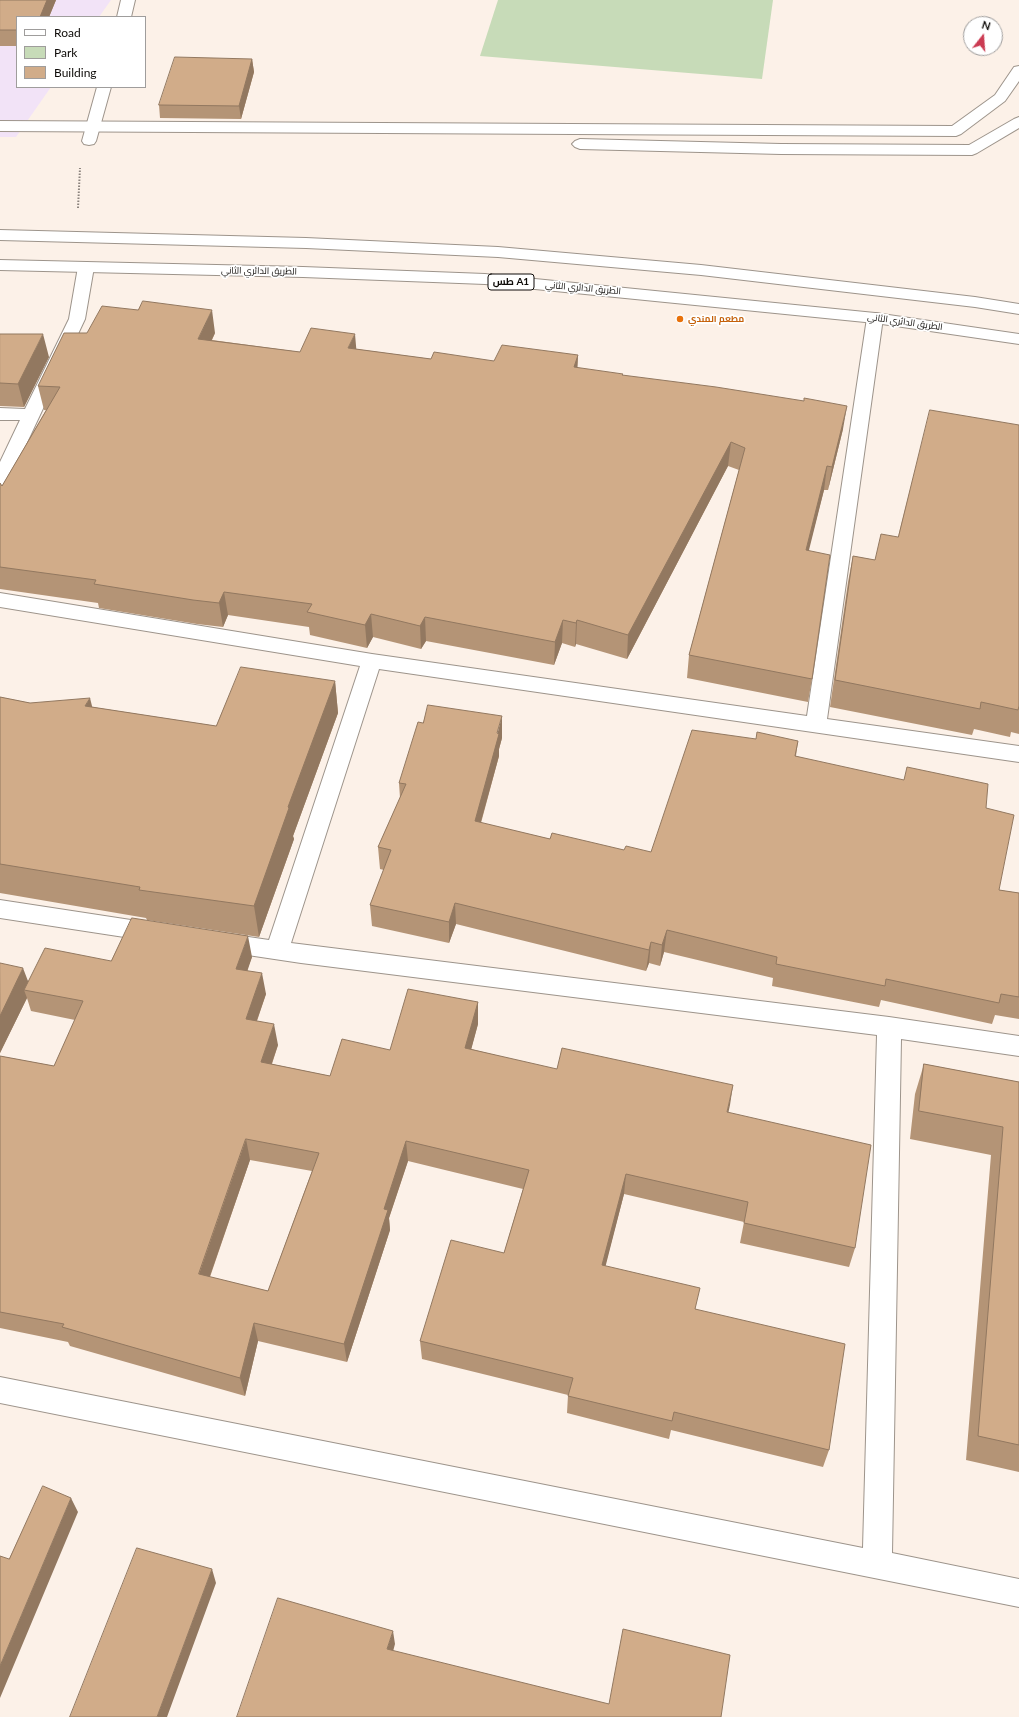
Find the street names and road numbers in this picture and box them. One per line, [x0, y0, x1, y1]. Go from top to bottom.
street label: الطريق الدائري الثاني [221, 265, 297, 277]
road number: طس A1 [488, 274, 534, 290]
street label: الطريق الدائري الثاني [545, 279, 621, 297]
street label: الطريق الدائري الثاني [867, 311, 943, 333]

